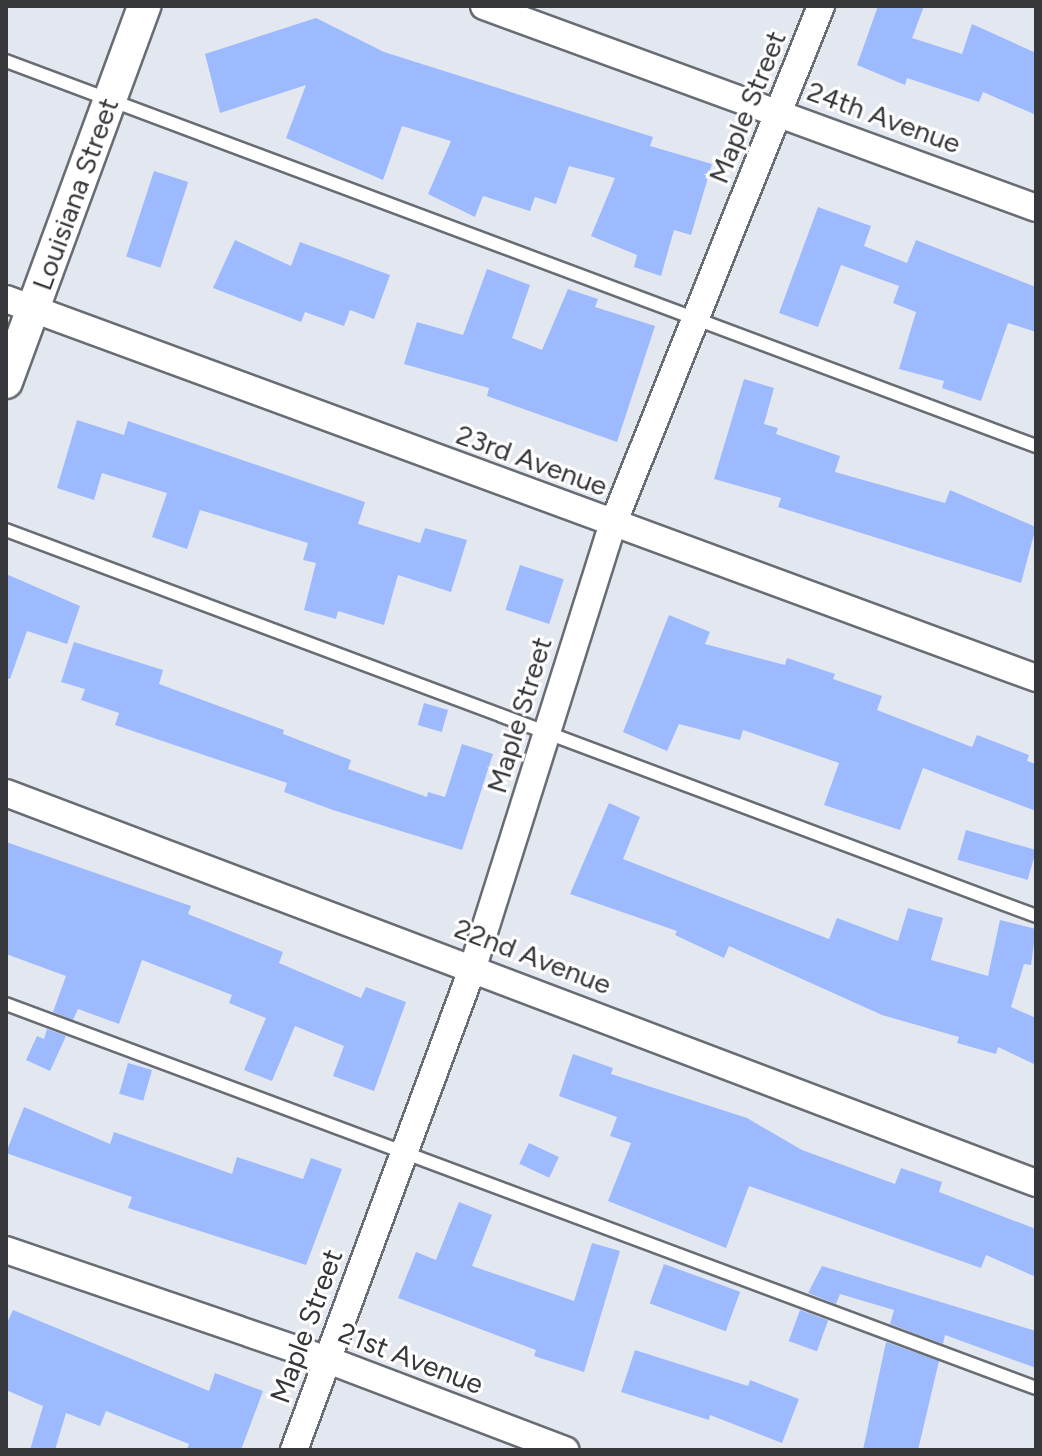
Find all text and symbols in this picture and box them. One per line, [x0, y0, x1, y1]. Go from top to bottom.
street label: Maple Street [701, 26, 793, 188]
street label: 24th Avenue [803, 74, 965, 160]
street label: Louisiana Street [25, 93, 125, 295]
street label: 23rd Avenue [452, 417, 612, 503]
street label: Maple Street [479, 633, 559, 797]
street label: 22nd Avenue [450, 911, 616, 1001]
street label: Maple Street [263, 1244, 349, 1408]
street label: 21st Avenue [334, 1315, 488, 1401]

